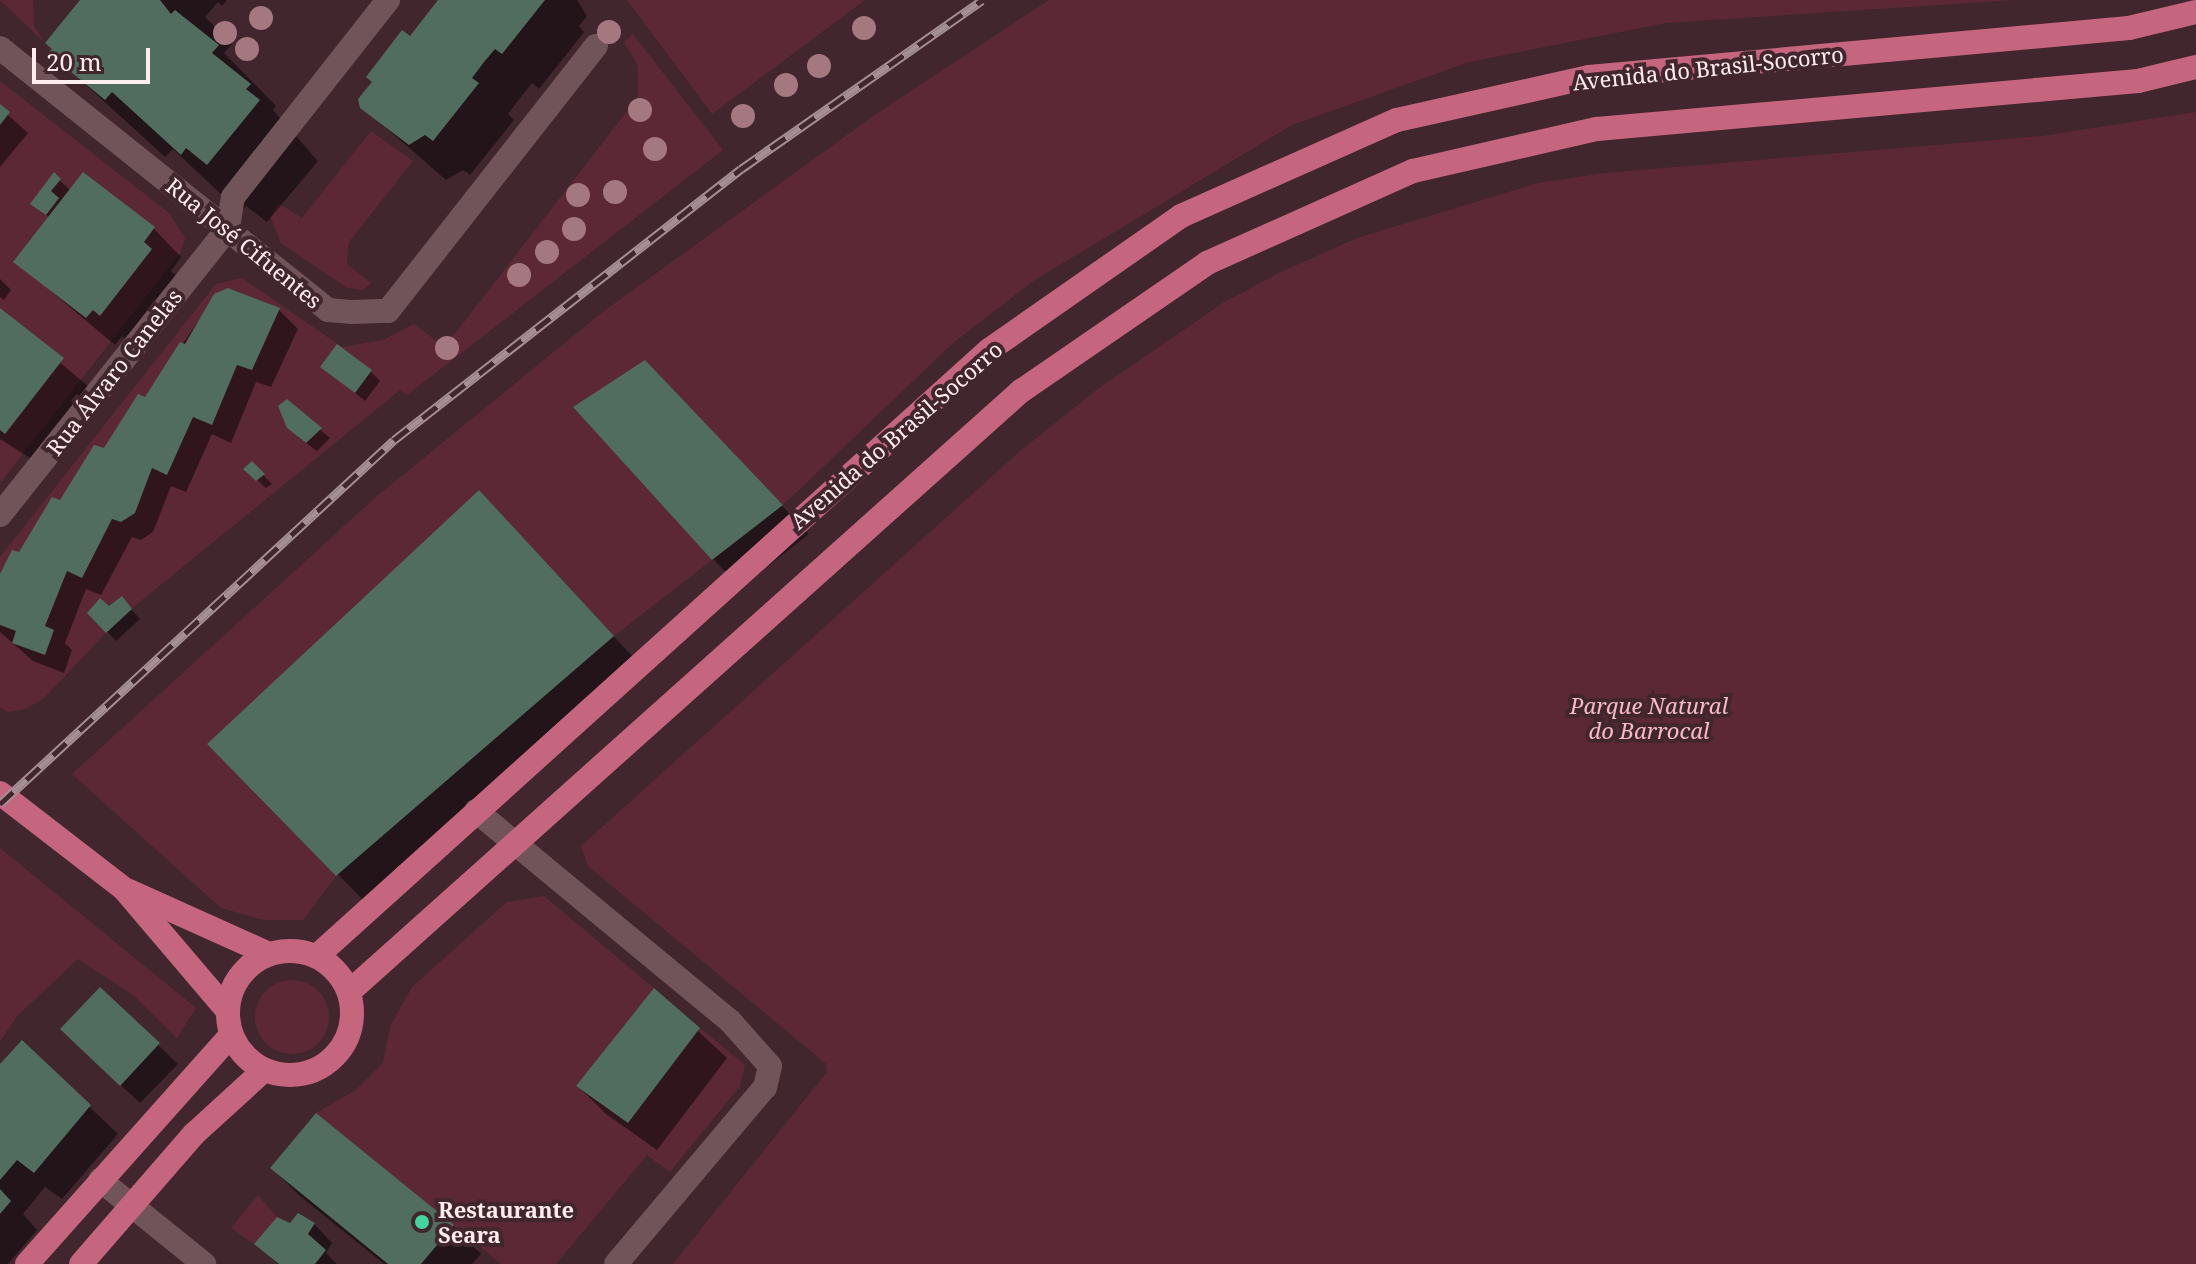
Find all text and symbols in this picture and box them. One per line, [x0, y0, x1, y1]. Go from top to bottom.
scale bar [36, 32, 154, 82]
street label: Avenida do Brasil-Socorro [1571, 41, 1845, 95]
text: 20 m [46, 45, 102, 78]
street label: Rua José Cifuentes [161, 172, 327, 314]
street label: Rua Álvaro Canelas [41, 284, 187, 460]
street label: Avenida do Brasil-Socorro [785, 336, 1007, 534]
park label: Parque Natural do Barrocal [1570, 692, 1728, 744]
place label: Restaurante Seara [438, 1196, 574, 1248]
marker: Restaurante Seara [413, 1213, 431, 1231]

